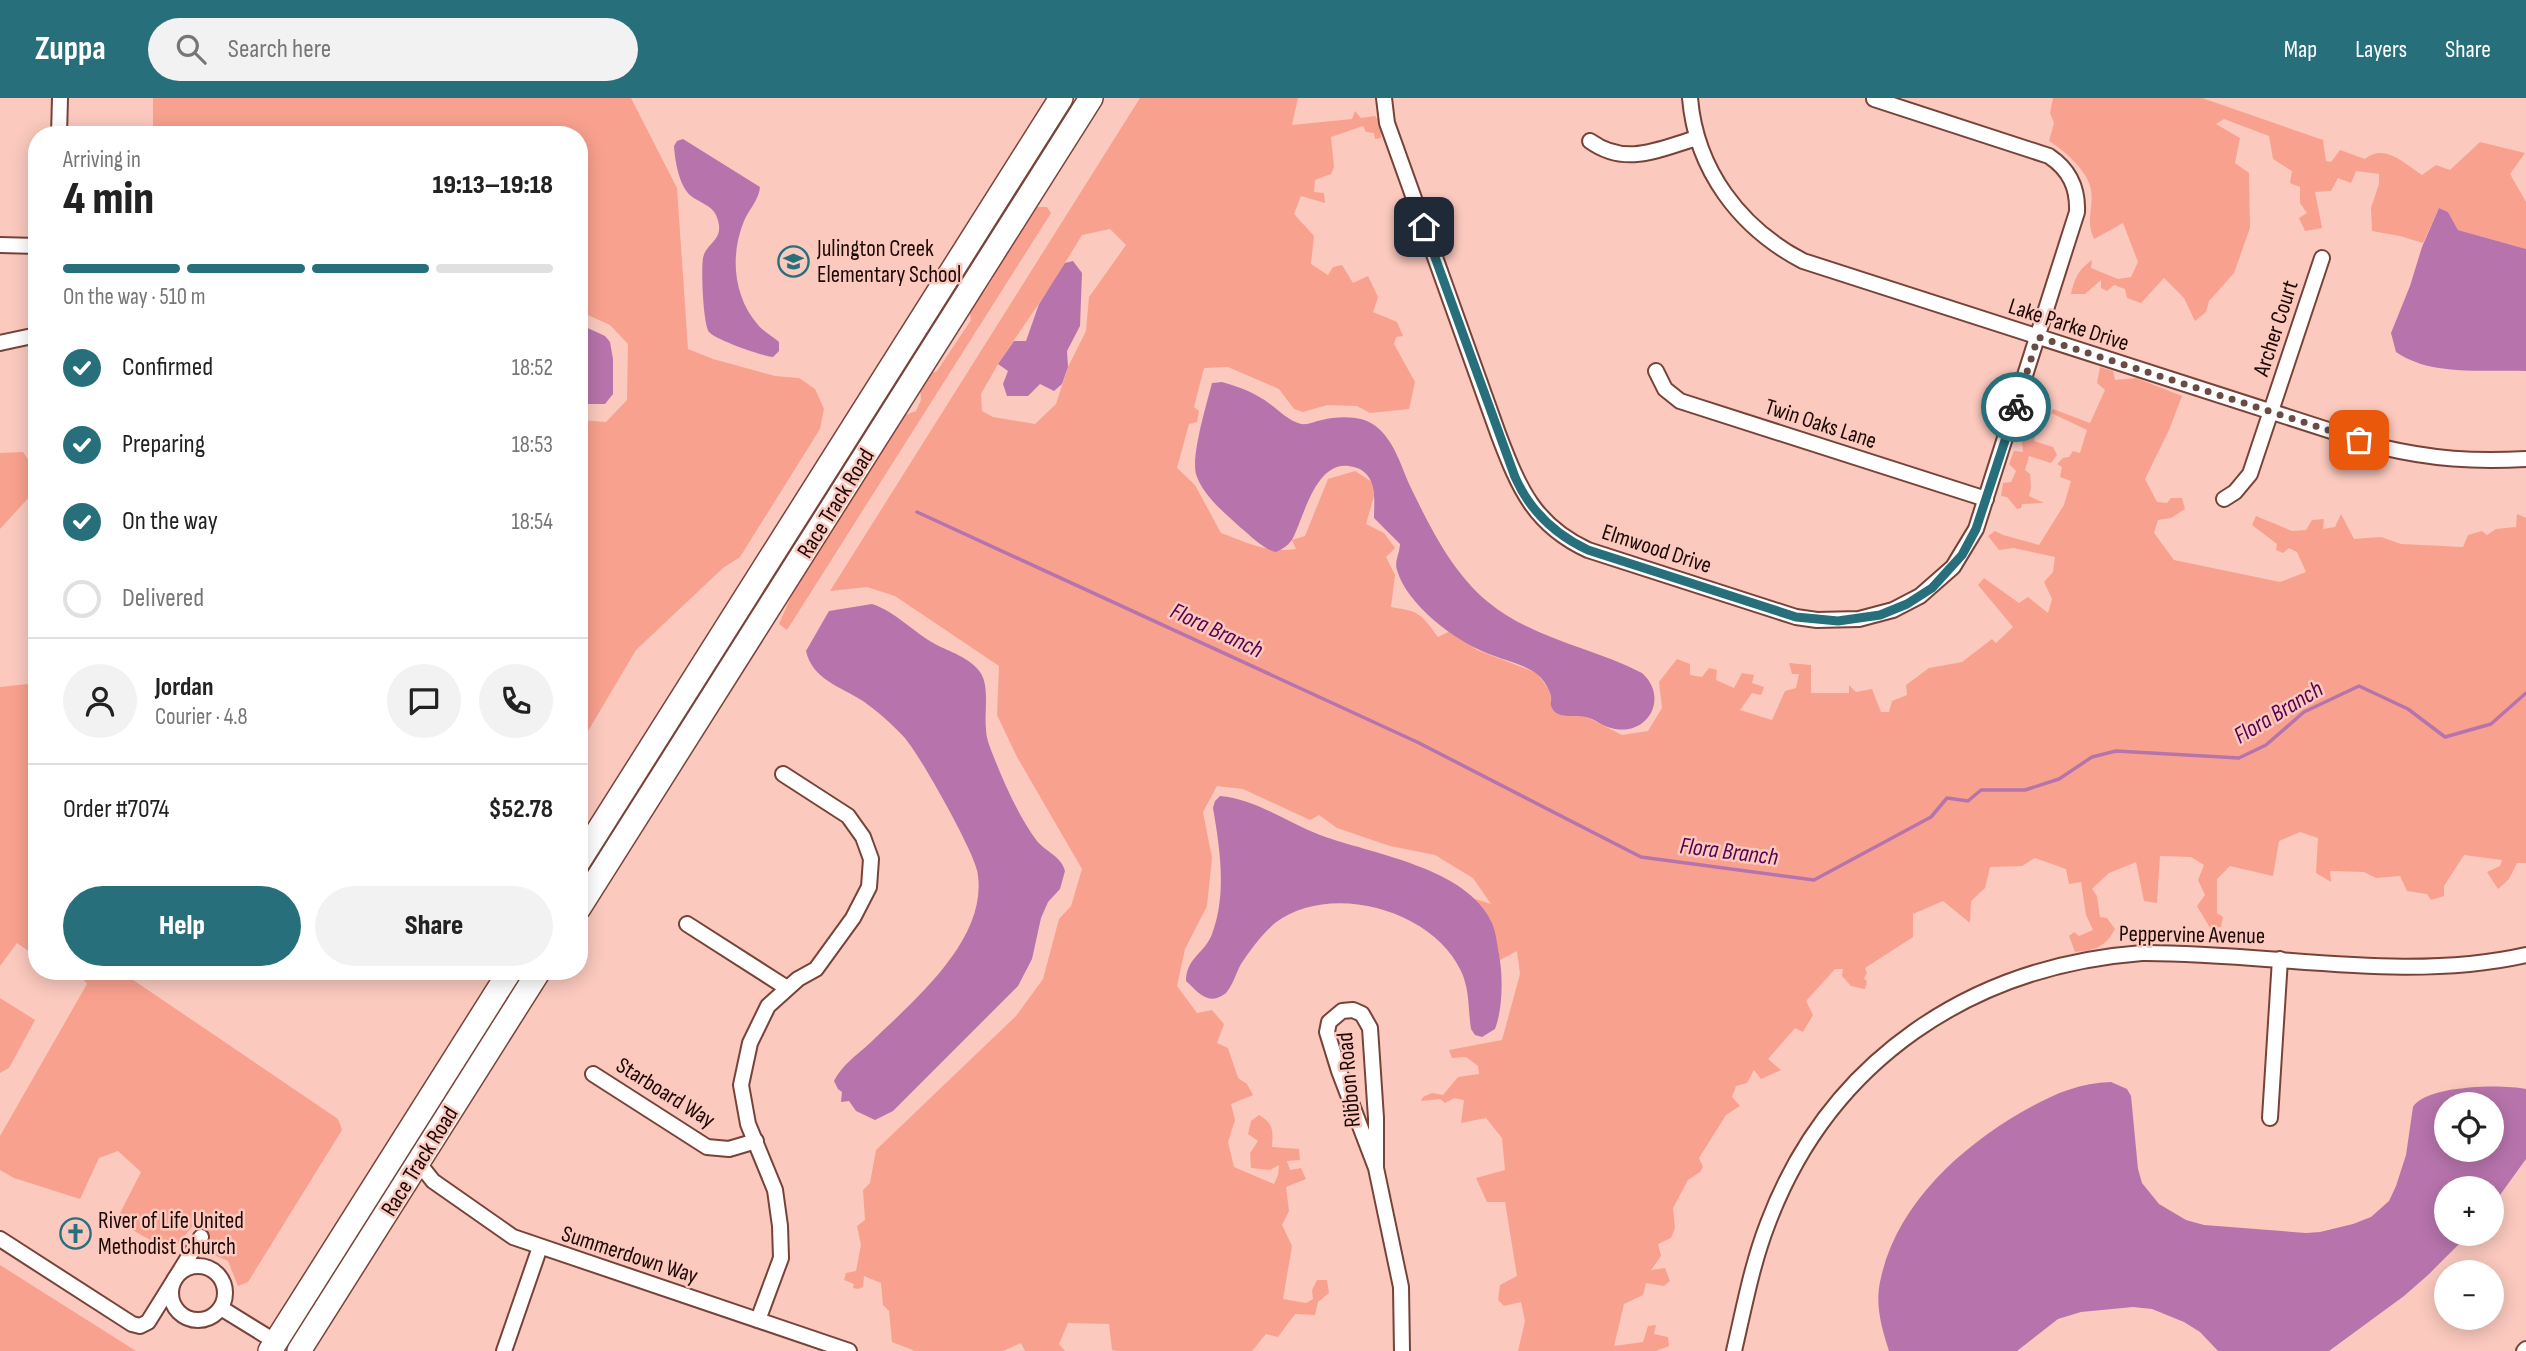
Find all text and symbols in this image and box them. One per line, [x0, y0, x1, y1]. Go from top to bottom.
search box [148, 18, 638, 81]
text: Zuppa [35, 29, 106, 69]
icon: search [172, 30, 210, 68]
text: Search here [228, 34, 331, 65]
text: Map [2284, 35, 2317, 64]
text: Layers [2355, 35, 2407, 64]
text: Share [2445, 35, 2491, 64]
text: Arriving in [63, 146, 141, 174]
text: 19:13–19:18 [433, 170, 553, 201]
text: 4 min [63, 172, 154, 227]
pin [1394, 197, 1454, 257]
icon: home [1405, 208, 1443, 246]
place label: Julington Creek Elementary School [816, 235, 961, 289]
school or university icon: Julington Creek Elementary School [777, 244, 811, 278]
street label: Archer Court [2247, 277, 2305, 381]
text: On the way · 510 m [63, 283, 206, 311]
street label: Lake Parke Drive [2005, 292, 2132, 358]
icon: check [63, 349, 101, 387]
text: Confirmed [122, 352, 213, 383]
text: 18:52 [512, 354, 553, 382]
courier [1981, 372, 2051, 442]
icon: bike [1997, 388, 2035, 426]
street label: Twin Oaks Lane [1761, 393, 1880, 455]
pin [2329, 410, 2389, 470]
icon: bag [2340, 421, 2378, 459]
icon: check [63, 426, 101, 464]
text: Preparing [122, 429, 205, 460]
text: 18:53 [512, 431, 553, 459]
street label: Race Track Road [791, 444, 881, 563]
icon: check [63, 503, 101, 541]
text: On the way [122, 506, 218, 537]
text: 18:54 [512, 508, 553, 536]
street label: Elmwood Drive [1598, 518, 1715, 580]
text: Delivered [122, 583, 204, 614]
water label: Flora Branch [1166, 596, 1268, 665]
button: person [63, 664, 137, 738]
button: chat [387, 664, 461, 738]
button: phone [479, 664, 553, 738]
text: Jordan [155, 672, 213, 703]
water label: Flora Branch [2228, 674, 2328, 750]
text: Courier · 4.8 [155, 703, 248, 731]
text: Order #7074 [63, 794, 169, 825]
text: $52.78 [489, 794, 553, 825]
water label: Flora Branch [1678, 831, 1780, 872]
button: Help [63, 886, 301, 966]
button: Share [315, 886, 553, 966]
street label: Peppervine Avenue [2119, 920, 2265, 950]
street label: Ribbon Road [1331, 1031, 1367, 1129]
street label: Starboard Way [611, 1051, 720, 1134]
map controls [2434, 1092, 2504, 1330]
button: locate [2434, 1092, 2504, 1162]
street label: Race Track Road [375, 1102, 465, 1221]
button: + [2434, 1176, 2504, 1246]
place label: River of Life United Methodist Church [98, 1207, 244, 1261]
church icon: River of Life United Methodist Church [58, 1216, 92, 1250]
street label: Summerdown Way [558, 1220, 702, 1290]
button: − [2434, 1260, 2504, 1330]

